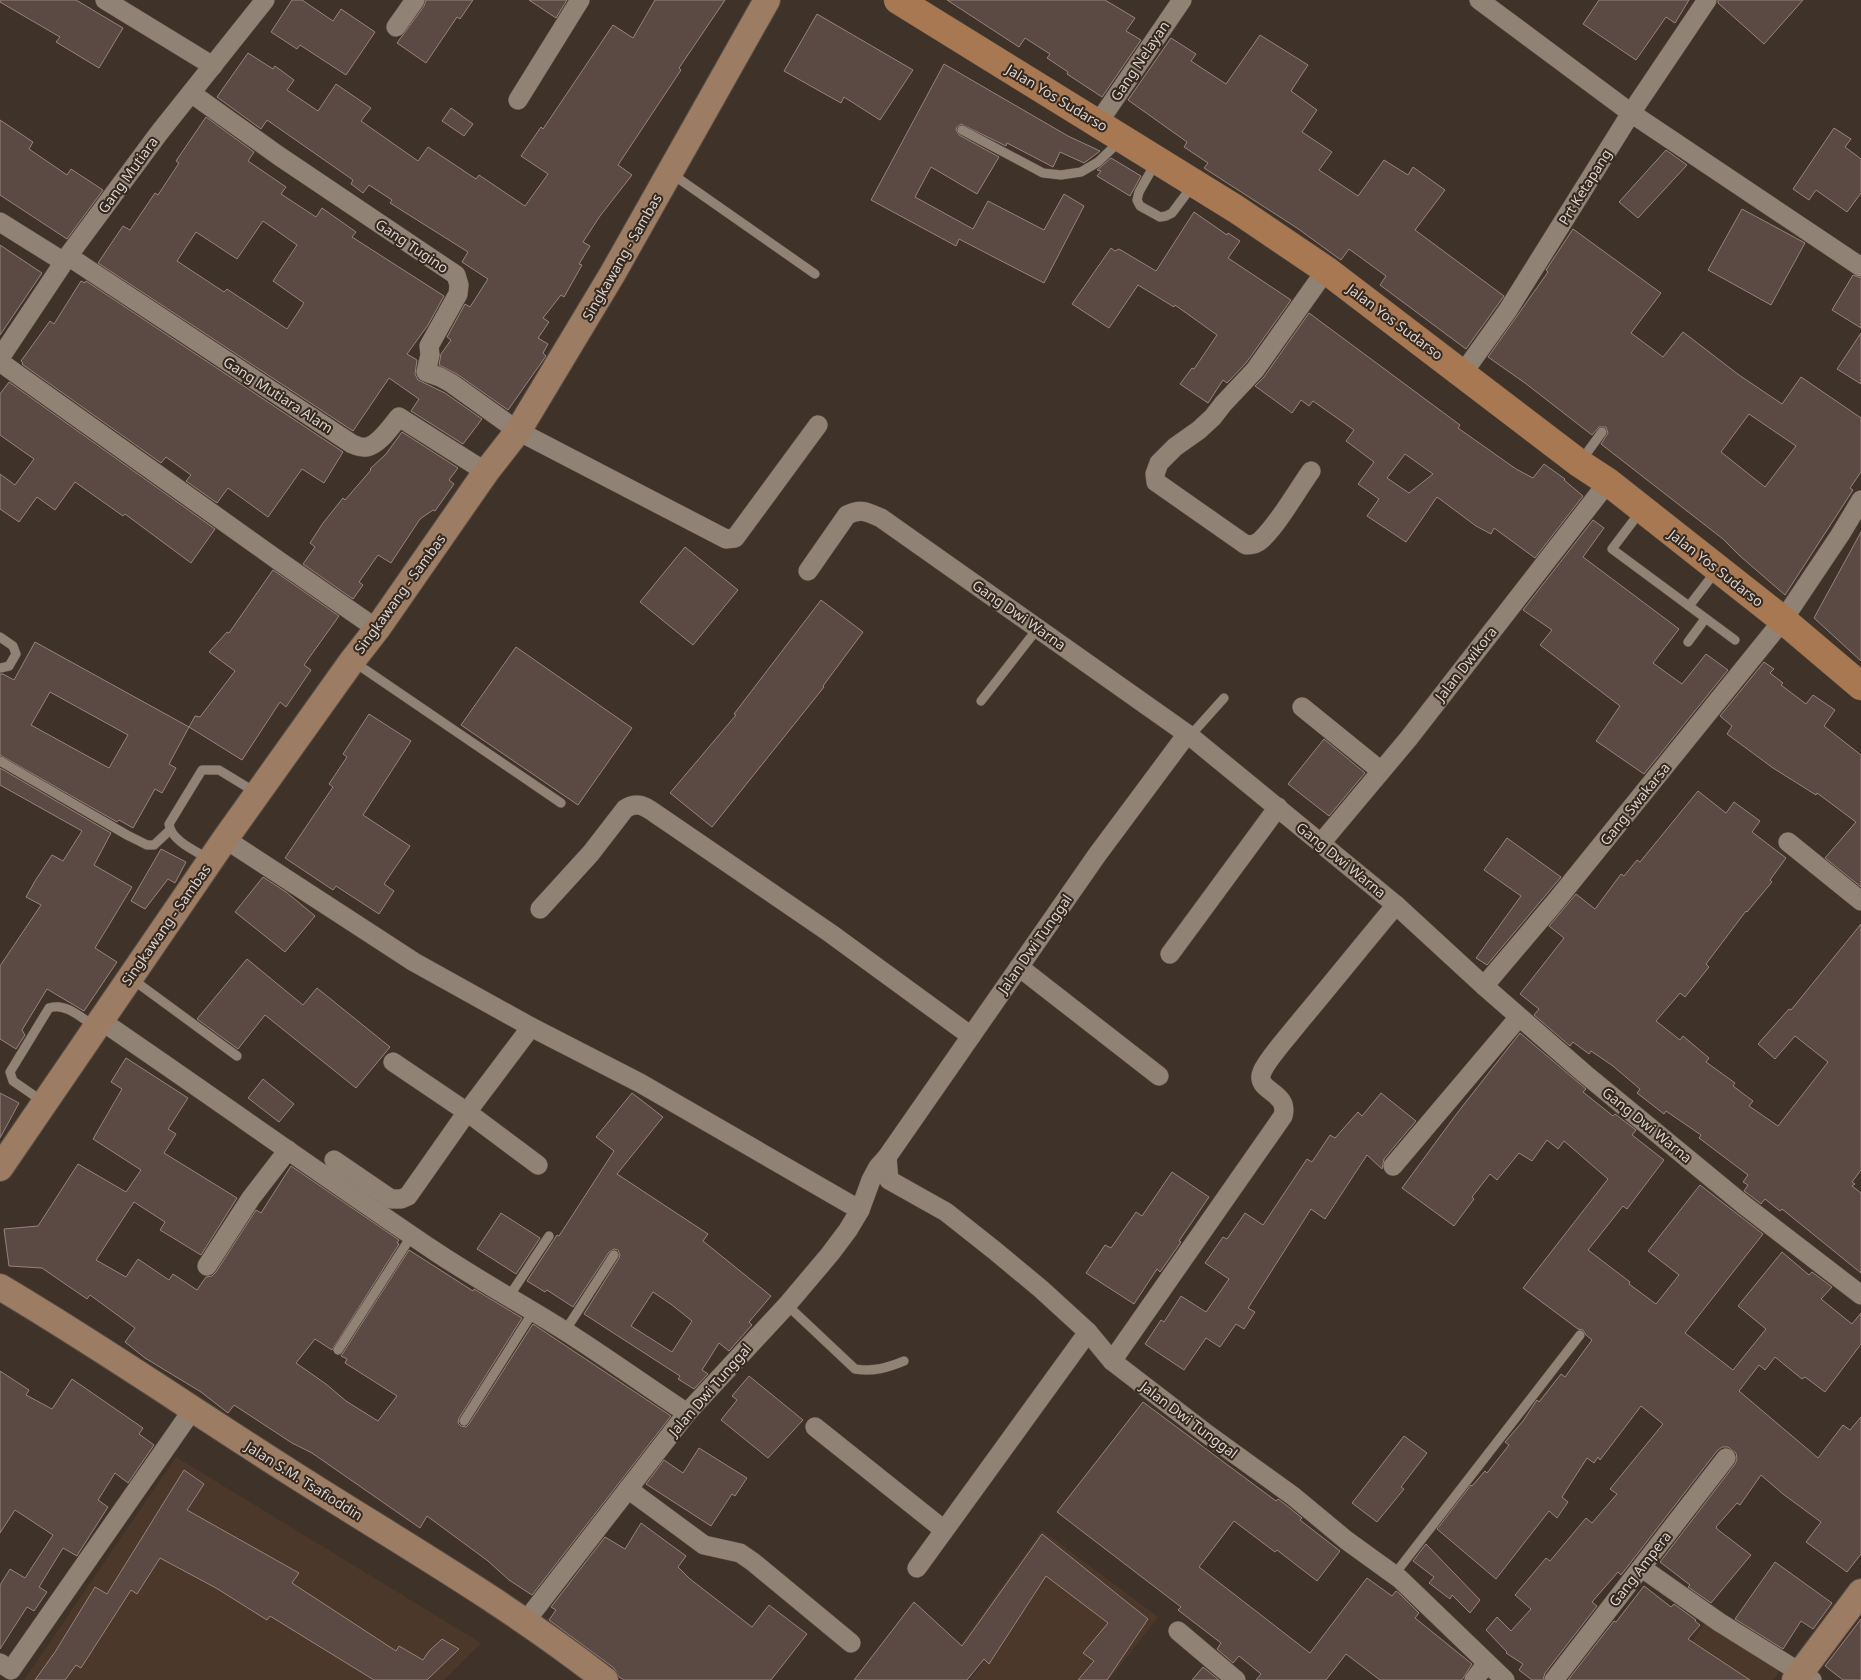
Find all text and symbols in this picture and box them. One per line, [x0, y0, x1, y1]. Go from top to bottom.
street label: Gang Nelayan [1106, 17, 1173, 104]
street label: Jalan Yos Sudarso [1001, 59, 1112, 135]
street label: Gang Mutiara [93, 133, 162, 217]
street label: Prt Ketapang [1554, 145, 1615, 228]
street label: Singkawang - Sambas [577, 190, 666, 324]
street label: Gang Tugino [372, 214, 452, 277]
street label: Jalan Yos Sudarso [1342, 278, 1447, 364]
street label: Gang Mutiara Alam [220, 352, 337, 437]
street label: Jalan Yos Sudarso [1663, 523, 1768, 611]
street label: Singkawang - Sambas [350, 530, 450, 657]
street label: Gang Dwi Warna [969, 575, 1070, 654]
street label: Jalan Dwikora [1429, 623, 1501, 706]
street label: Gang Swakarsa [1595, 758, 1674, 849]
street label: Gang Dwi Warna [1292, 818, 1390, 902]
street label: Singkawang - Sambas [117, 860, 215, 989]
street label: Jalan Dwi Tunggal [992, 890, 1076, 999]
street label: Gang Dwi Warna [1598, 1083, 1696, 1167]
street label: Jalan Dwi Tunggal [663, 1339, 755, 1442]
street label: Jalan Dwi Tunggal [1135, 1376, 1242, 1462]
street label: Jalan S.M. Tsafioddin [240, 1436, 366, 1524]
street label: Gang Ampera [1604, 1527, 1675, 1610]

